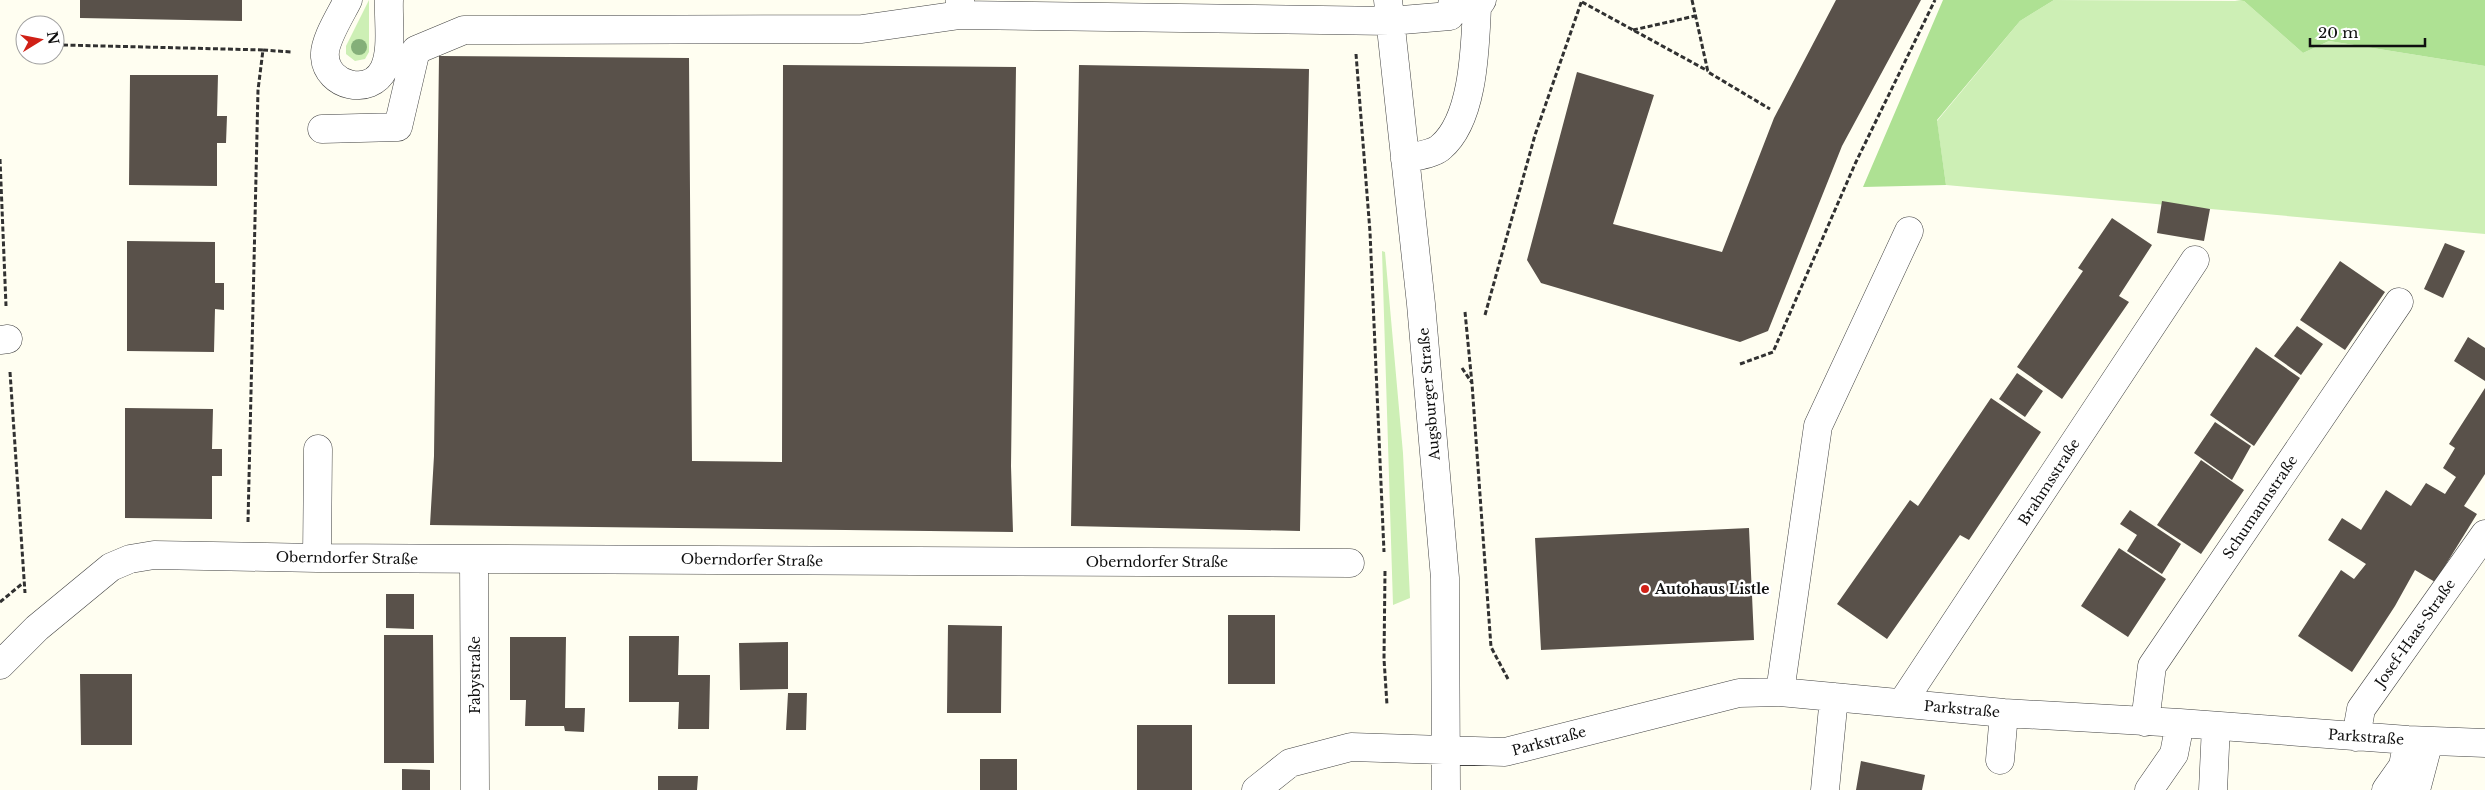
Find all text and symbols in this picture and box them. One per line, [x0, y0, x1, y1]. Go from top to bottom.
north arrow [15, 15, 65, 65]
scale bar [2310, 15, 2425, 47]
text: 20 m [2318, 23, 2358, 42]
text: N [43, 30, 63, 46]
street label: Augsburger Straße [1414, 327, 1444, 462]
street label: Brahmsstraße [2014, 435, 2084, 529]
street label: Schumannstraße [2219, 452, 2301, 562]
street label: Oberndorfer Straße [276, 548, 418, 568]
street label: Oberndorfer Straße [681, 550, 823, 570]
street label: Oberndorfer Straße [1086, 553, 1228, 571]
street label: Josef-Haas-Straße [2370, 575, 2459, 692]
place label: Autohaus Listle [1654, 580, 1769, 598]
marker: Autohaus Listle [1639, 583, 1651, 595]
street label: Fabystraße [466, 636, 484, 714]
street label: Parkstraße [1923, 697, 2001, 721]
street label: Parkstraße [1510, 722, 1588, 760]
street label: Parkstraße [2327, 725, 2405, 749]

